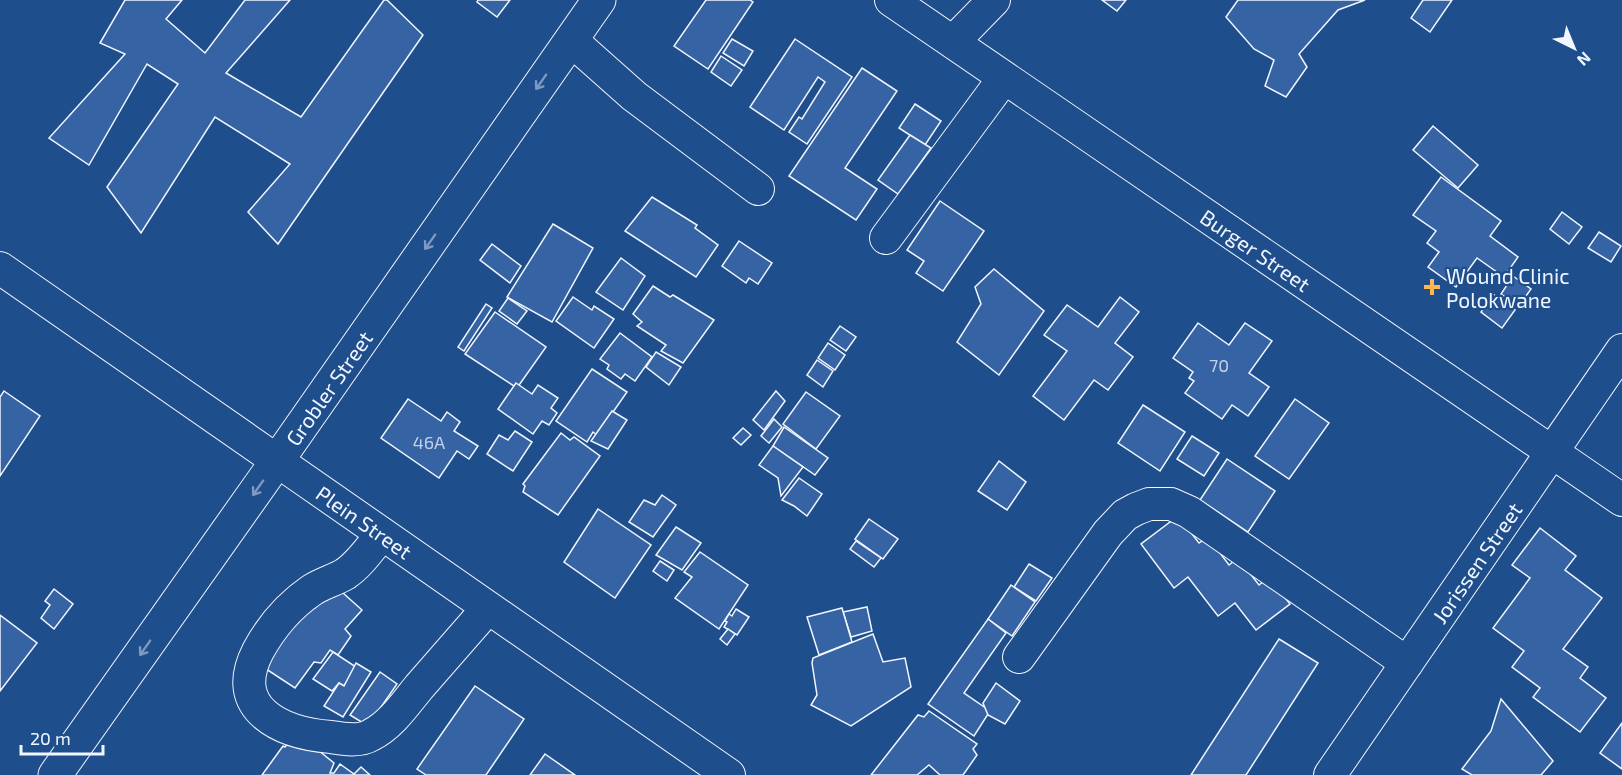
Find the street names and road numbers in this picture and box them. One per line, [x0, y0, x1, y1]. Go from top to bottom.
street label: Burger Street [1196, 203, 1315, 296]
street label: Grobler Street [280, 326, 377, 450]
street label: Plein Street [312, 480, 417, 563]
street label: Jorissen Street [1426, 497, 1526, 627]

